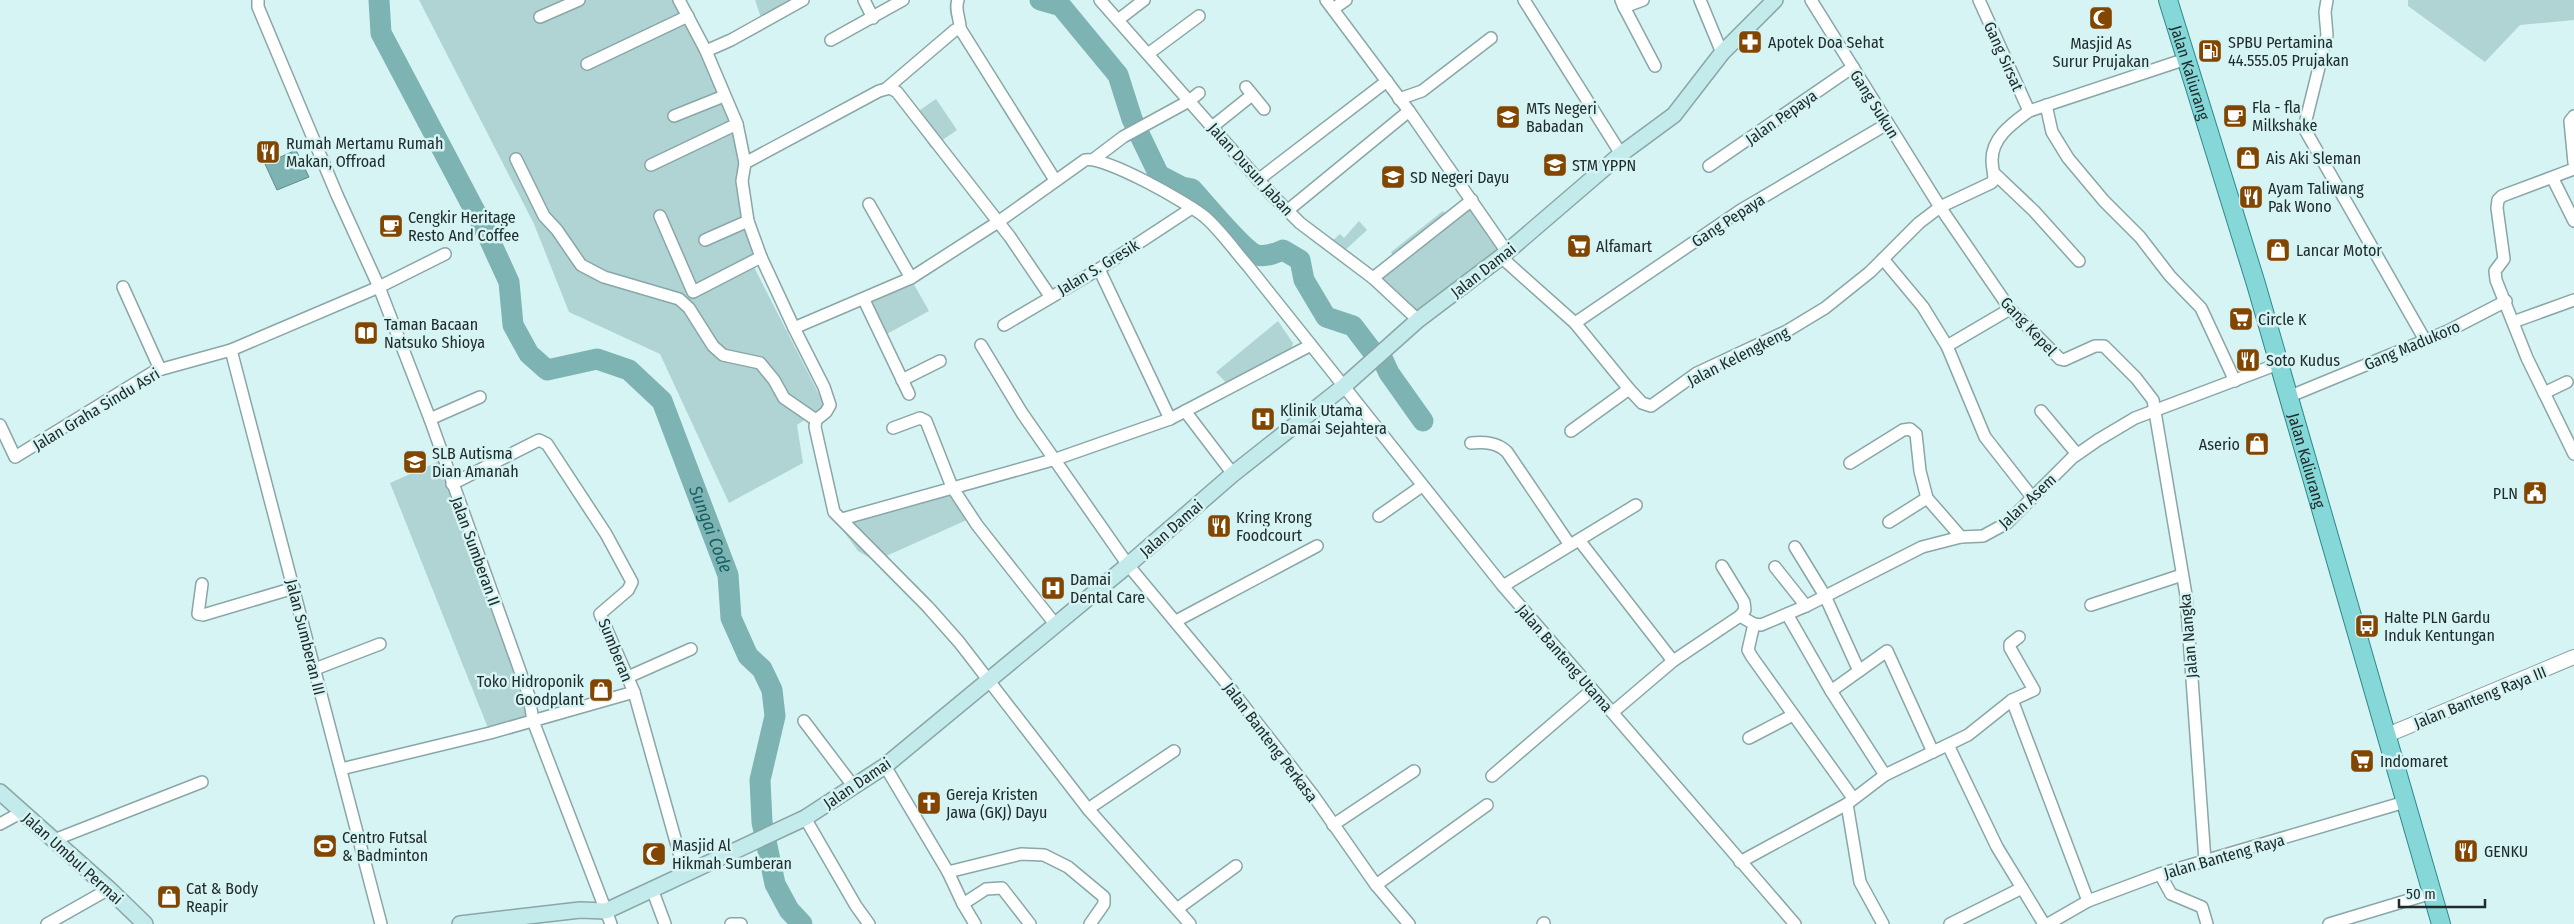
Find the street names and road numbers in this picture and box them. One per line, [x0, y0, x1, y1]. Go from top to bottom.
street label: Gang Sirsat [1980, 19, 2028, 94]
street label: Jalan Kaliurang [2166, 23, 2214, 123]
street label: Gang Sukun [1846, 67, 1903, 142]
street label: Jalan Pepaya [1742, 86, 1821, 149]
street label: Jalan Dusun Jaban [1204, 119, 1297, 220]
street label: Gang Pepaya [1688, 190, 1768, 251]
street label: Jalan S. Gresik [1054, 235, 1143, 299]
street label: Jalan Damai [1447, 239, 1520, 302]
street label: Gang Kepel [1997, 293, 2061, 360]
street label: Gang Madukoro [2361, 317, 2463, 374]
street label: Jalan Kelengkeng [1684, 322, 1793, 390]
street label: Jalan Graha Sindu Asri [30, 364, 163, 455]
street label: Jalan Kaliurang [2284, 411, 2329, 511]
street label: Jalan Asem [1995, 470, 2060, 533]
street label: Jalan Sumberan II [447, 494, 504, 608]
street label: Jalan Damai [1136, 496, 1207, 561]
street label: Jalan Sumberan III [282, 577, 329, 697]
street label: Jalan Nangka [2175, 593, 2202, 679]
street label: Jalan Banteng Utama [1513, 601, 1617, 716]
street label: Sumberan [594, 616, 637, 685]
street label: Jalan Banteng Raya III [2411, 662, 2549, 733]
street label: Jalan Banteng Perkasa [1219, 679, 1322, 806]
street label: Jalan Damai [820, 754, 895, 813]
street label: Jalan Umbul Permai [19, 808, 127, 908]
street label: Jalan Banteng Raya [2162, 830, 2287, 883]

